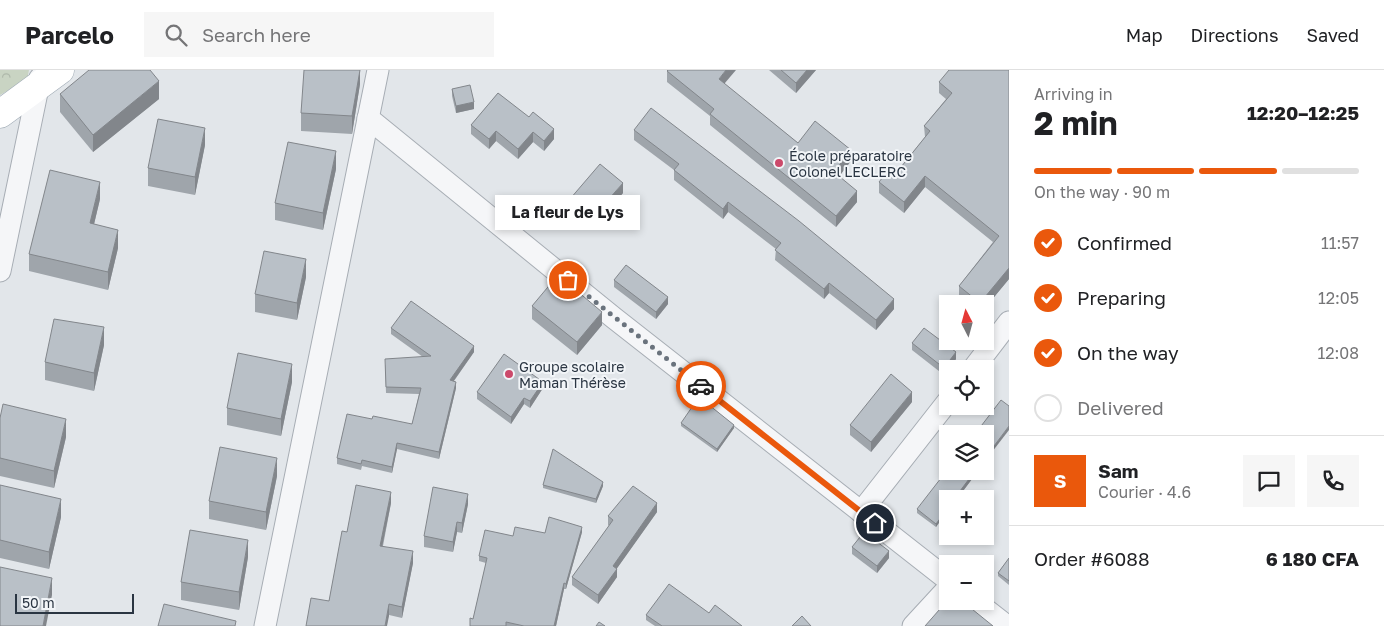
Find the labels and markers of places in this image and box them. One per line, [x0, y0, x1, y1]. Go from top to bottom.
place label: École préparatoire Colonel LECLERC [789, 147, 912, 180]
marker: École préparatoire Colonel LECLERC [773, 157, 785, 169]
callout: La fleur de Lys [496, 195, 640, 230]
pin [547, 259, 589, 301]
place label: Groupe scolaire Maman Thérèse [519, 358, 626, 391]
marker: Groupe scolaire Maman Thérèse [503, 368, 515, 380]
pin [854, 502, 896, 544]

